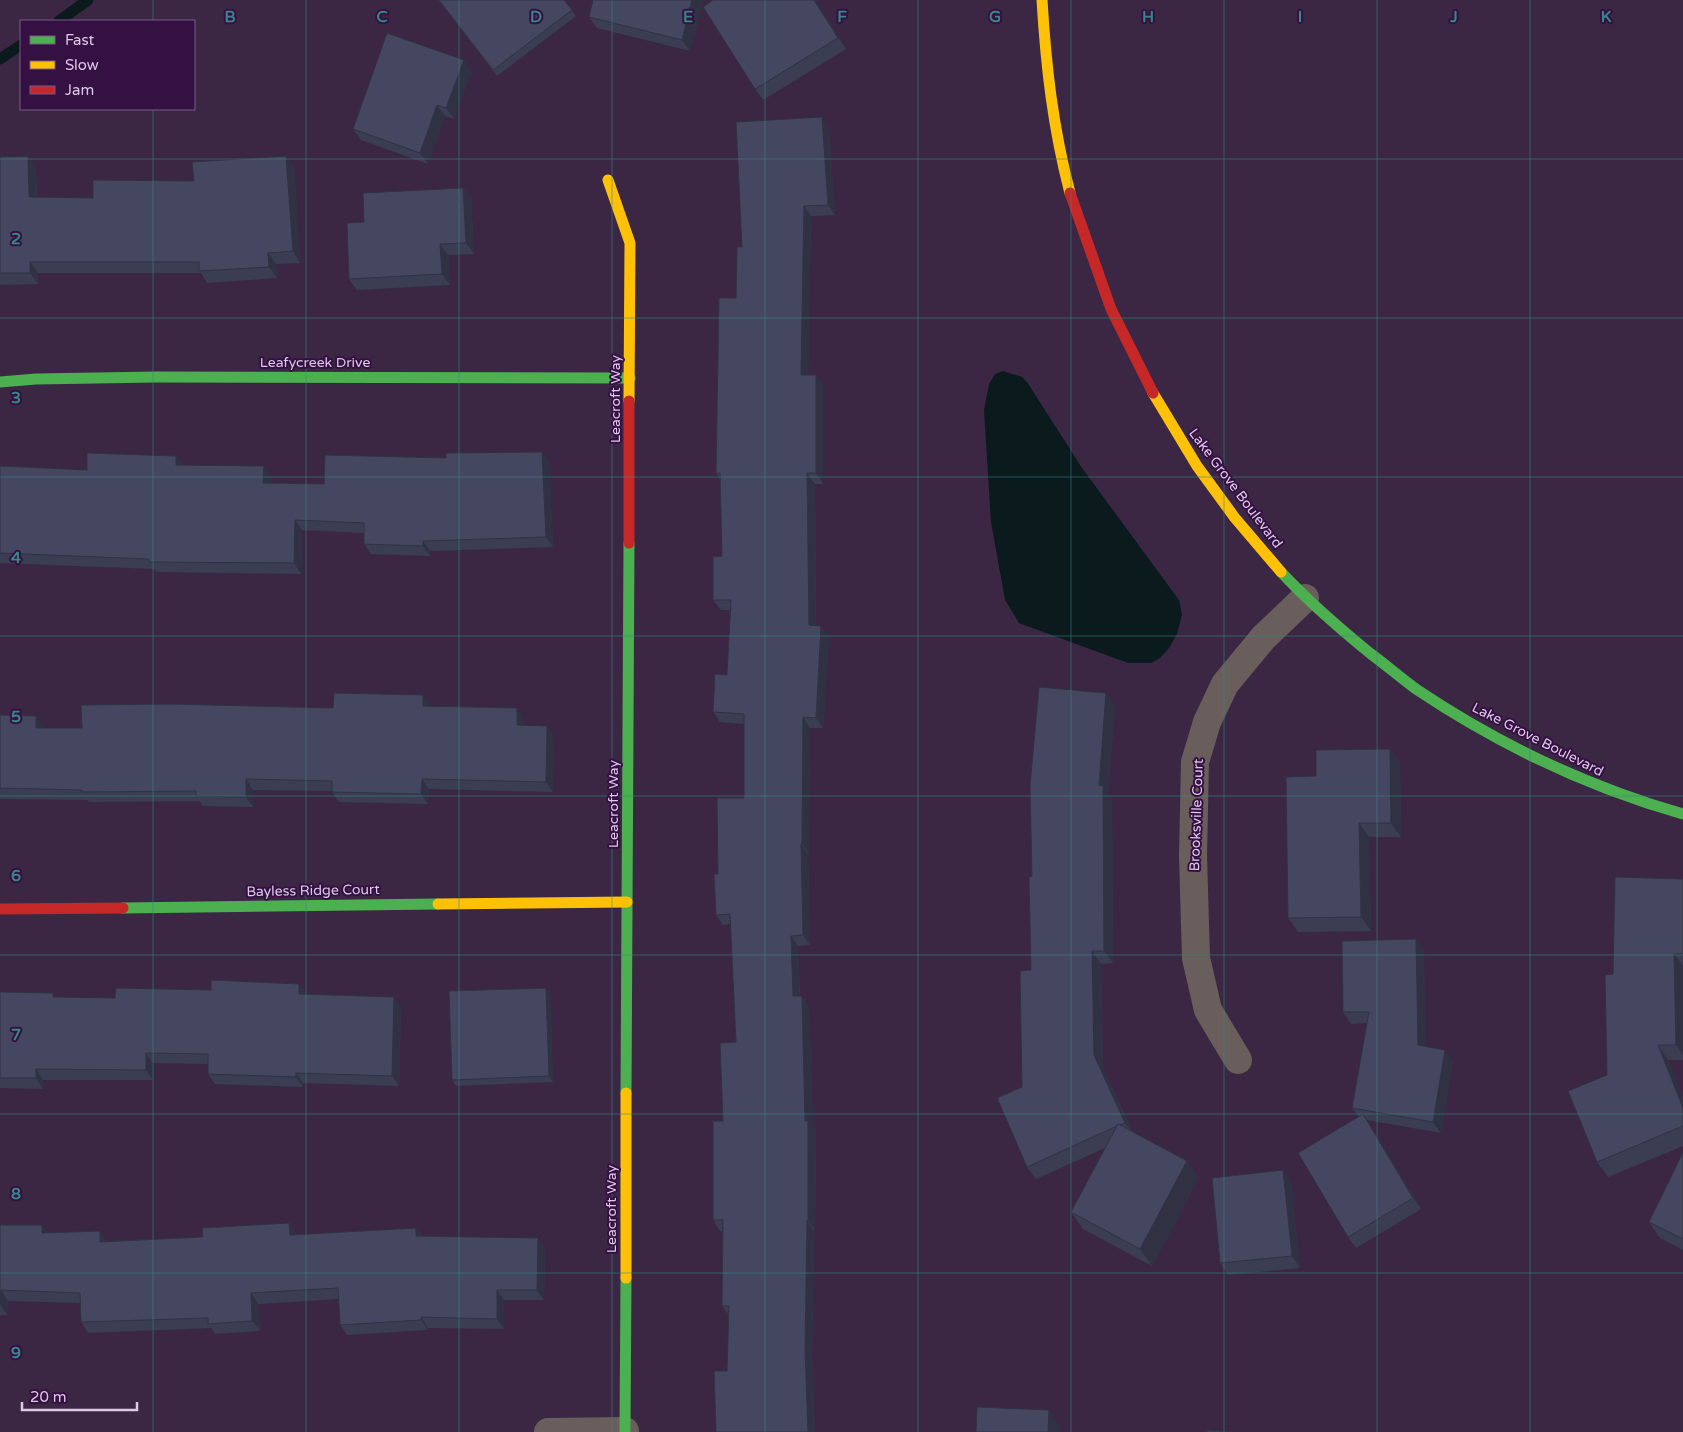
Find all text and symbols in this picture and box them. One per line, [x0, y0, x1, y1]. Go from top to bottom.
text: B [224, 7, 236, 27]
text: C [376, 7, 388, 27]
text: D [530, 7, 542, 27]
text: E [683, 7, 693, 27]
text: F [837, 7, 847, 27]
text: G [989, 7, 1001, 27]
text: H [1142, 7, 1154, 27]
text: I [1298, 7, 1302, 27]
text: J [1449, 7, 1458, 27]
text: K [1601, 7, 1612, 27]
legend [20, 20, 195, 110]
text: Fast [65, 31, 95, 49]
text: Slow [65, 56, 99, 74]
text: Jam [65, 81, 94, 99]
text: 2 [11, 229, 21, 249]
street label: Leafycreek Drive [260, 354, 370, 371]
street label: Leacroft Way [607, 355, 624, 443]
text: 3 [11, 388, 21, 408]
street label: Lake Grove Boulevard [1185, 425, 1286, 551]
text: 4 [11, 548, 21, 568]
street label: Lake Grove Boulevard [1469, 699, 1606, 780]
text: 5 [11, 707, 21, 727]
street label: Brooksville Court [1186, 758, 1207, 872]
street label: Leacroft Way [605, 760, 622, 848]
text: 6 [11, 866, 21, 886]
street label: Bayless Ridge Court [246, 881, 380, 900]
text: 7 [11, 1025, 21, 1045]
street label: Leacroft Way [603, 1165, 620, 1253]
text: 8 [11, 1184, 21, 1204]
text: 9 [11, 1343, 21, 1363]
scale bar [22, 1380, 138, 1412]
text: 20 m [30, 1388, 67, 1406]

